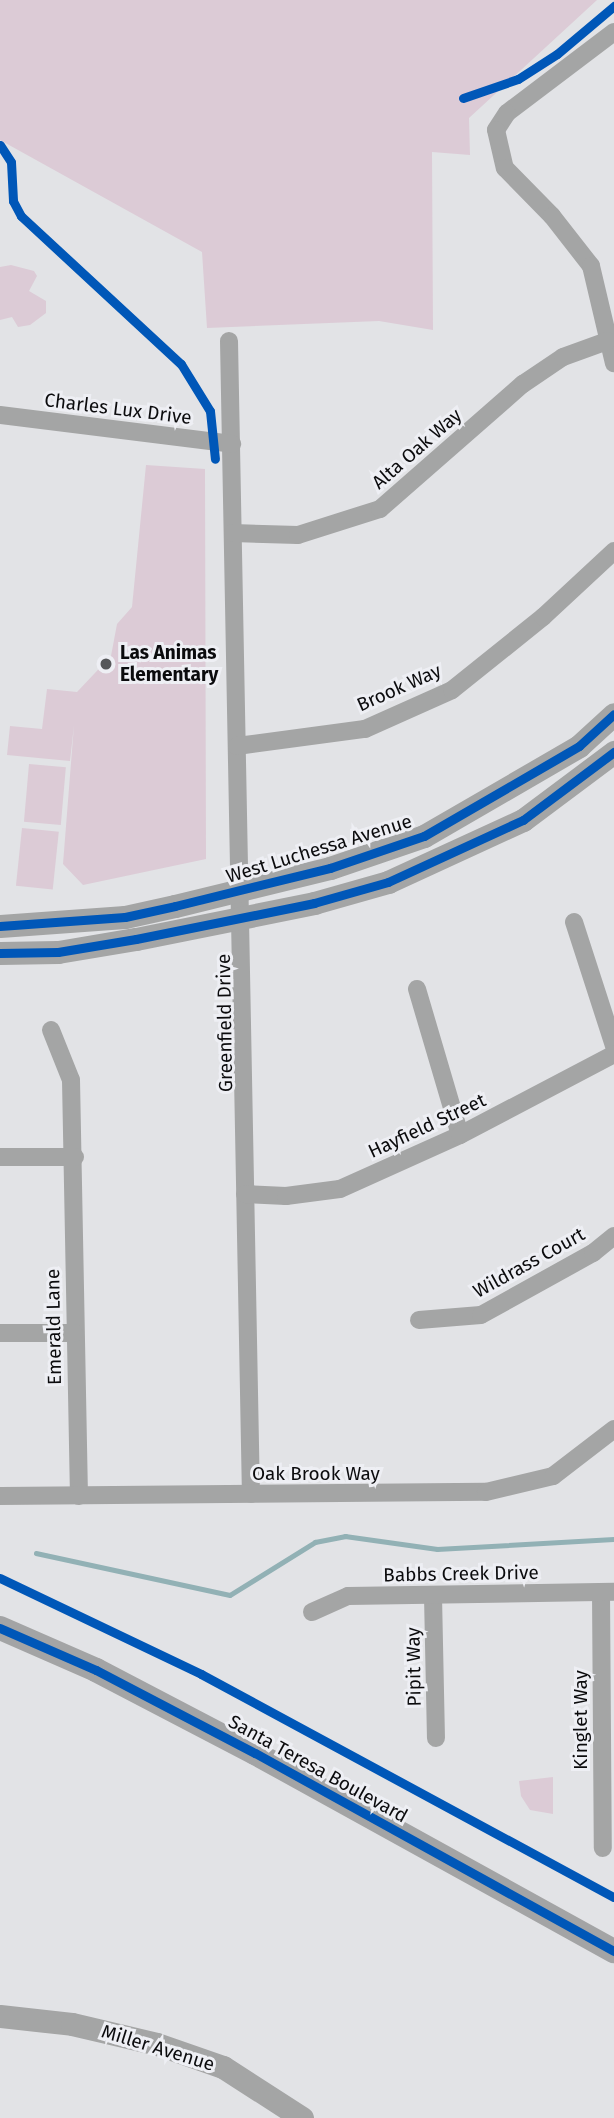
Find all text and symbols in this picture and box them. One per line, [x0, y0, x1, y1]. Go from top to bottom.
street label: Charles Lux Drive [43, 389, 193, 429]
street label: Alta Oak Way [368, 404, 466, 494]
place label: Las Animas Elementary [120, 642, 218, 686]
marker: Las Animas Elementary [98, 656, 114, 672]
street label: Brook Way [353, 659, 445, 717]
street label: West Luchessa Avenue [223, 810, 415, 888]
street label: Greenfield Drive [212, 954, 238, 1092]
street label: Hayfield Street [365, 1089, 489, 1163]
street label: Wildrass Court [469, 1223, 589, 1303]
street label: Emerald Lane [42, 1269, 66, 1385]
street label: Oak Brook Way [252, 1463, 380, 1485]
street label: Babbs Creek Drive [383, 1561, 539, 1587]
street label: Pipit Way [402, 1627, 426, 1707]
street label: Kinglet Way [570, 1670, 592, 1770]
street label: Santa Teresa Boulevard [224, 1710, 412, 1828]
street label: Miller Avenue [99, 2020, 217, 2076]

